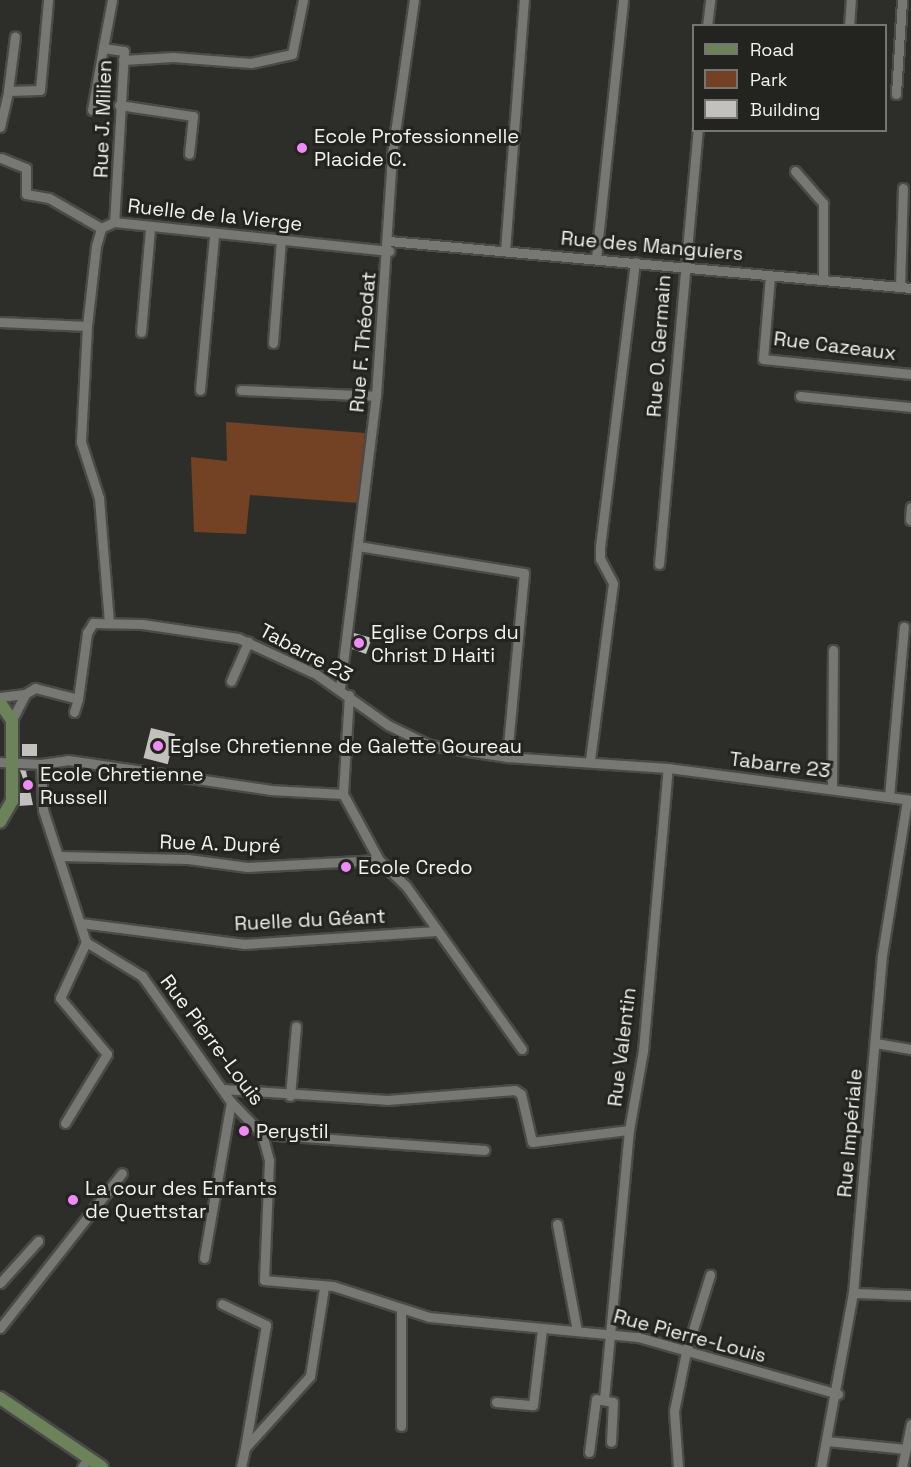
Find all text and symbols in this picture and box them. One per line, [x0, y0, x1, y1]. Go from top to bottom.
legend [692, 24, 887, 132]
text: Road [750, 38, 794, 61]
street label: Rue J. Milien [89, 59, 117, 179]
text: Park [750, 68, 787, 91]
text: Building [750, 98, 820, 121]
place label: Ecole Professionnelle Placide C. [314, 124, 519, 171]
marker: Ecole Professionnelle Placide C. [295, 141, 309, 155]
street label: Ruelle de la Vierge [126, 194, 304, 236]
street label: Rue des Manguiers [560, 226, 744, 266]
street label: Rue F. Théodat [345, 270, 381, 414]
street label: Rue O. Germain [642, 274, 676, 418]
street label: Rue Cazeaux [772, 327, 898, 365]
street label: Tabarre 23 [255, 619, 357, 687]
place label: Eglise Corps du Christ D Haiti [371, 620, 519, 667]
marker: Eglise Corps du Christ D Haiti [352, 636, 366, 650]
place label: Eglse Chretienne de Galette Goureau [170, 734, 522, 758]
marker: Eglse Chretienne de Galette Goureau [151, 739, 165, 753]
street label: Tabarre 23 [728, 747, 832, 783]
place label: Ecole Chretienne Russell [40, 762, 203, 809]
marker: Ecole Chretienne Russell [21, 778, 35, 792]
street label: Rue A. Dupré [159, 830, 281, 858]
place label: Ecole Credo [358, 855, 473, 879]
marker: Ecole Credo [339, 860, 353, 874]
street label: Ruelle du Géant [234, 904, 386, 936]
street label: Rue Pierre-Louis [155, 970, 269, 1110]
street label: Rue Valentin [603, 986, 641, 1108]
street label: Rue Impériale [832, 1068, 868, 1198]
place label: Perystil [256, 1119, 329, 1143]
marker: Perystil [237, 1124, 251, 1138]
place label: La cour des Enfants de Quettstar [85, 1176, 277, 1223]
marker: La cour des Enfants de Quettstar [66, 1193, 80, 1207]
street label: Rue Pierre-Louis [611, 1304, 769, 1368]

